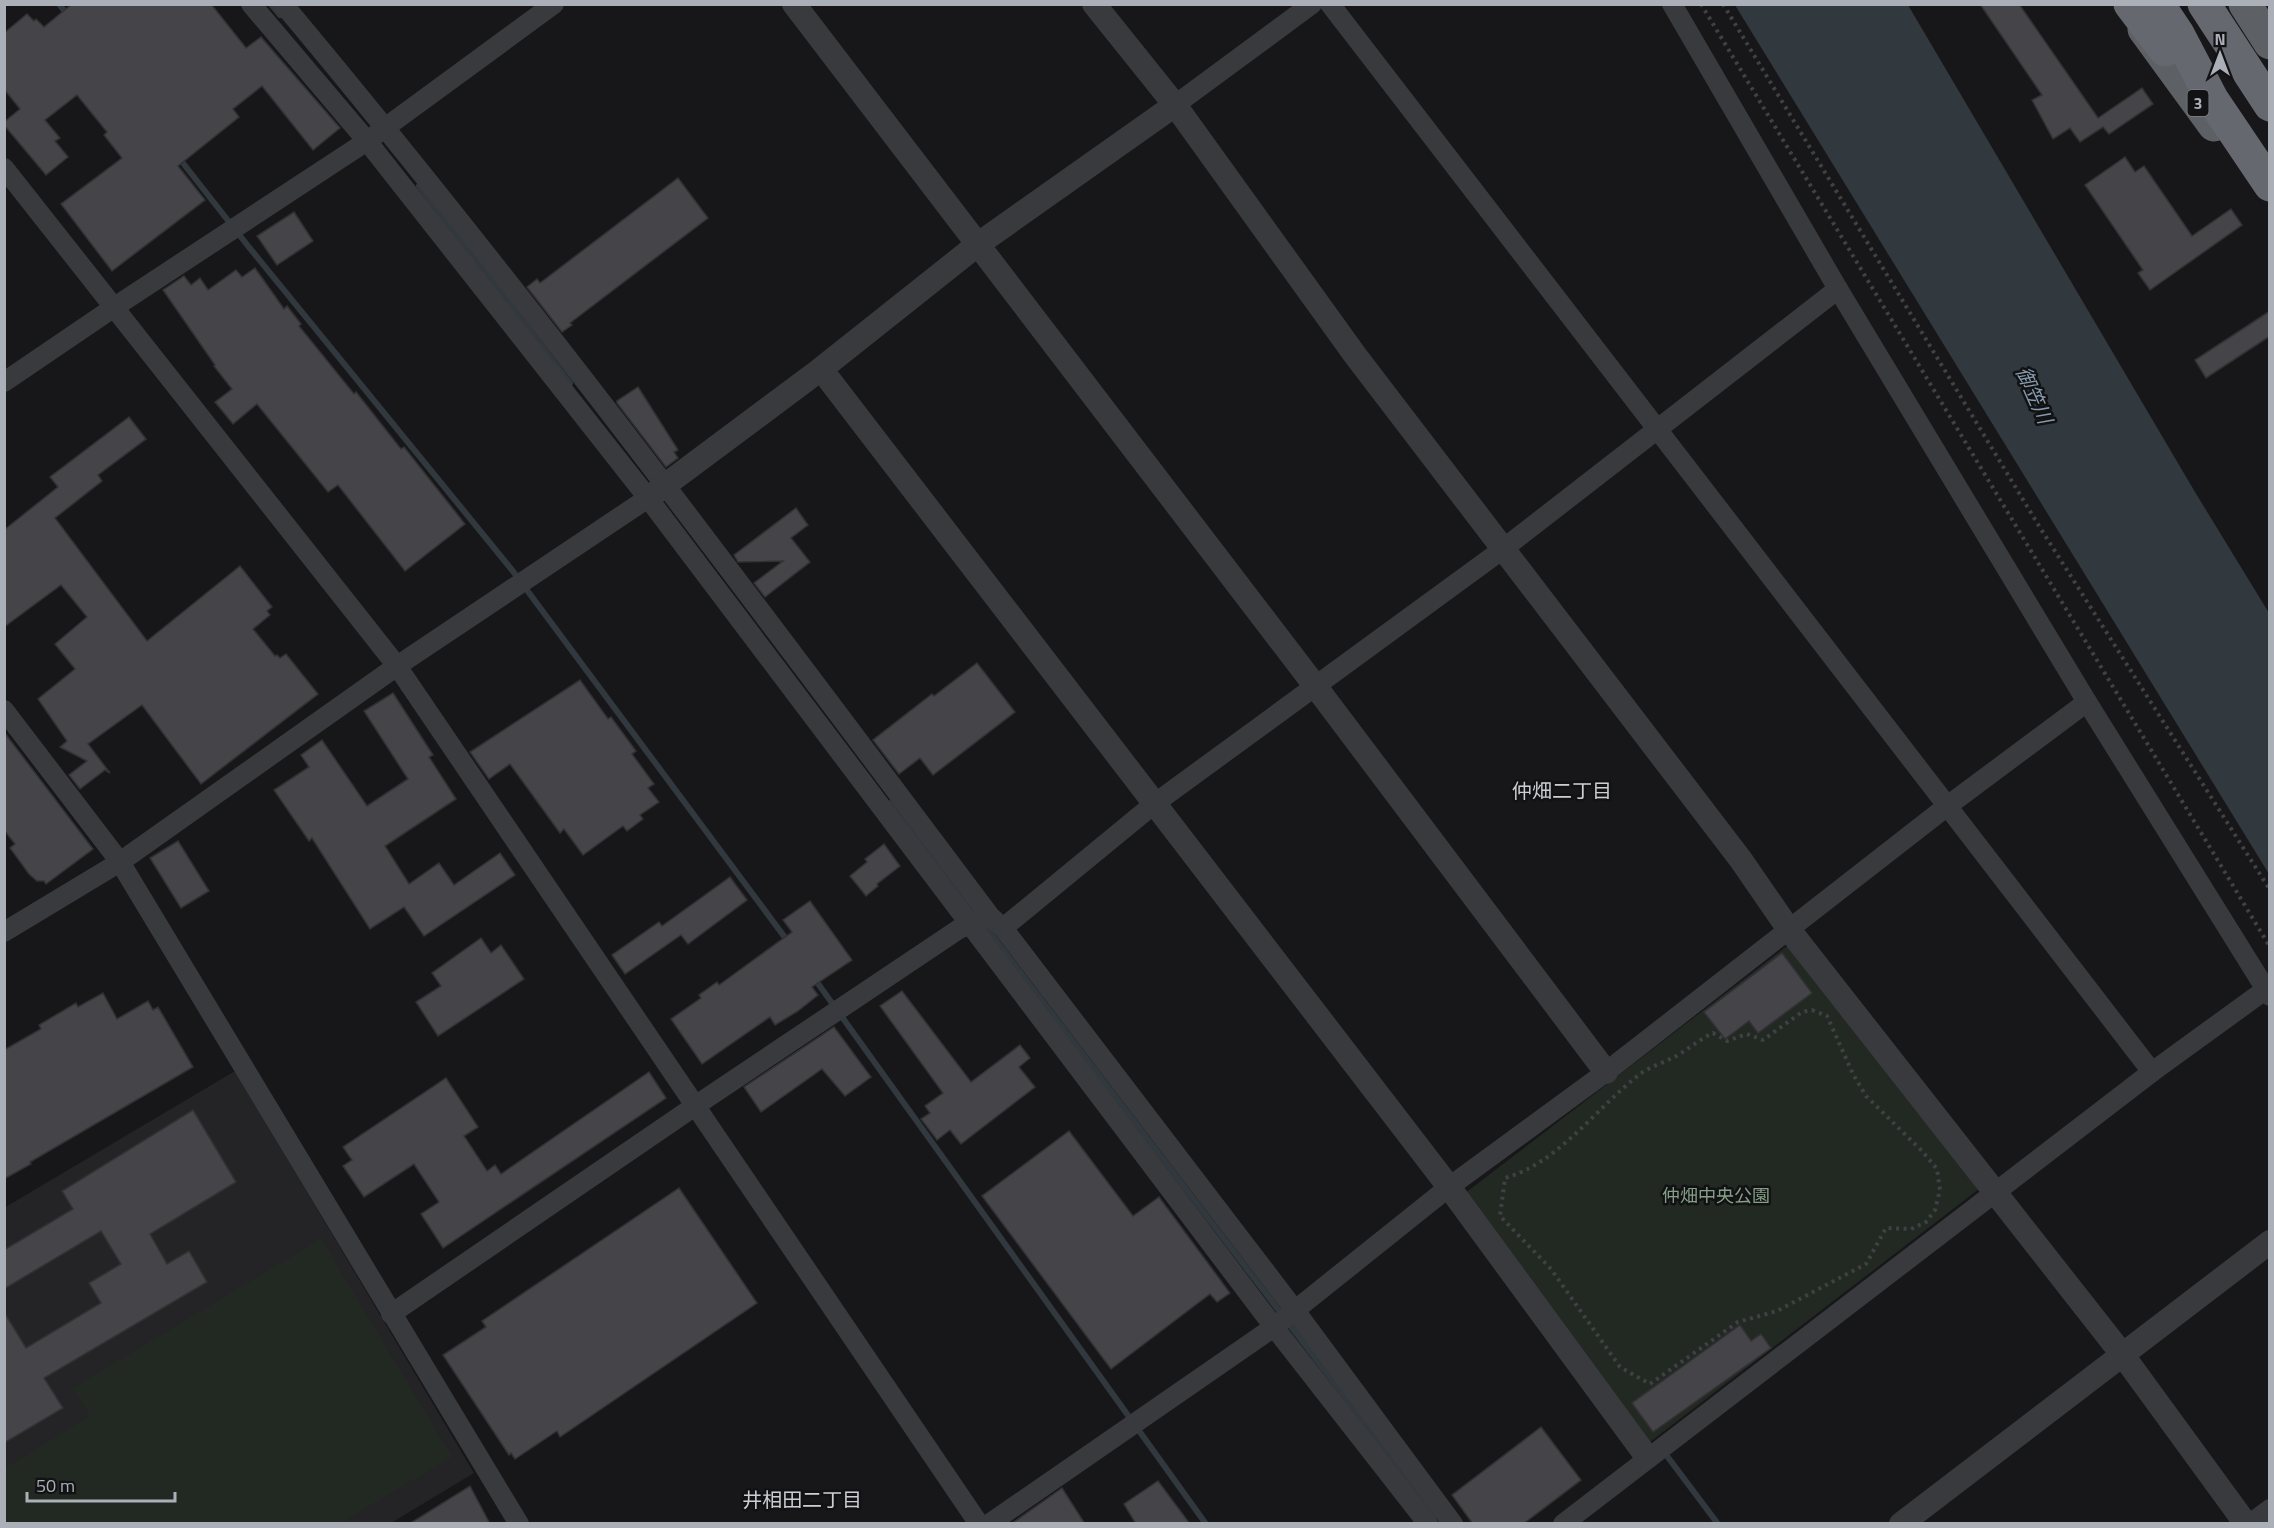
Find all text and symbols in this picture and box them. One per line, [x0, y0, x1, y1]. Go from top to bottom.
north arrow [2190, 24, 2250, 84]
text: N [2214, 27, 2226, 51]
road number: 3 [2188, 90, 2208, 116]
water label: 御笠川 [2008, 361, 2062, 430]
district label: 仲畑二丁目 [1512, 775, 1612, 806]
park label: 仲畑中央公園 [1662, 1182, 1770, 1209]
scale bar [27, 1465, 176, 1503]
text: 50 m [36, 1472, 75, 1499]
district label: 井相田二丁目 [742, 1484, 862, 1515]

